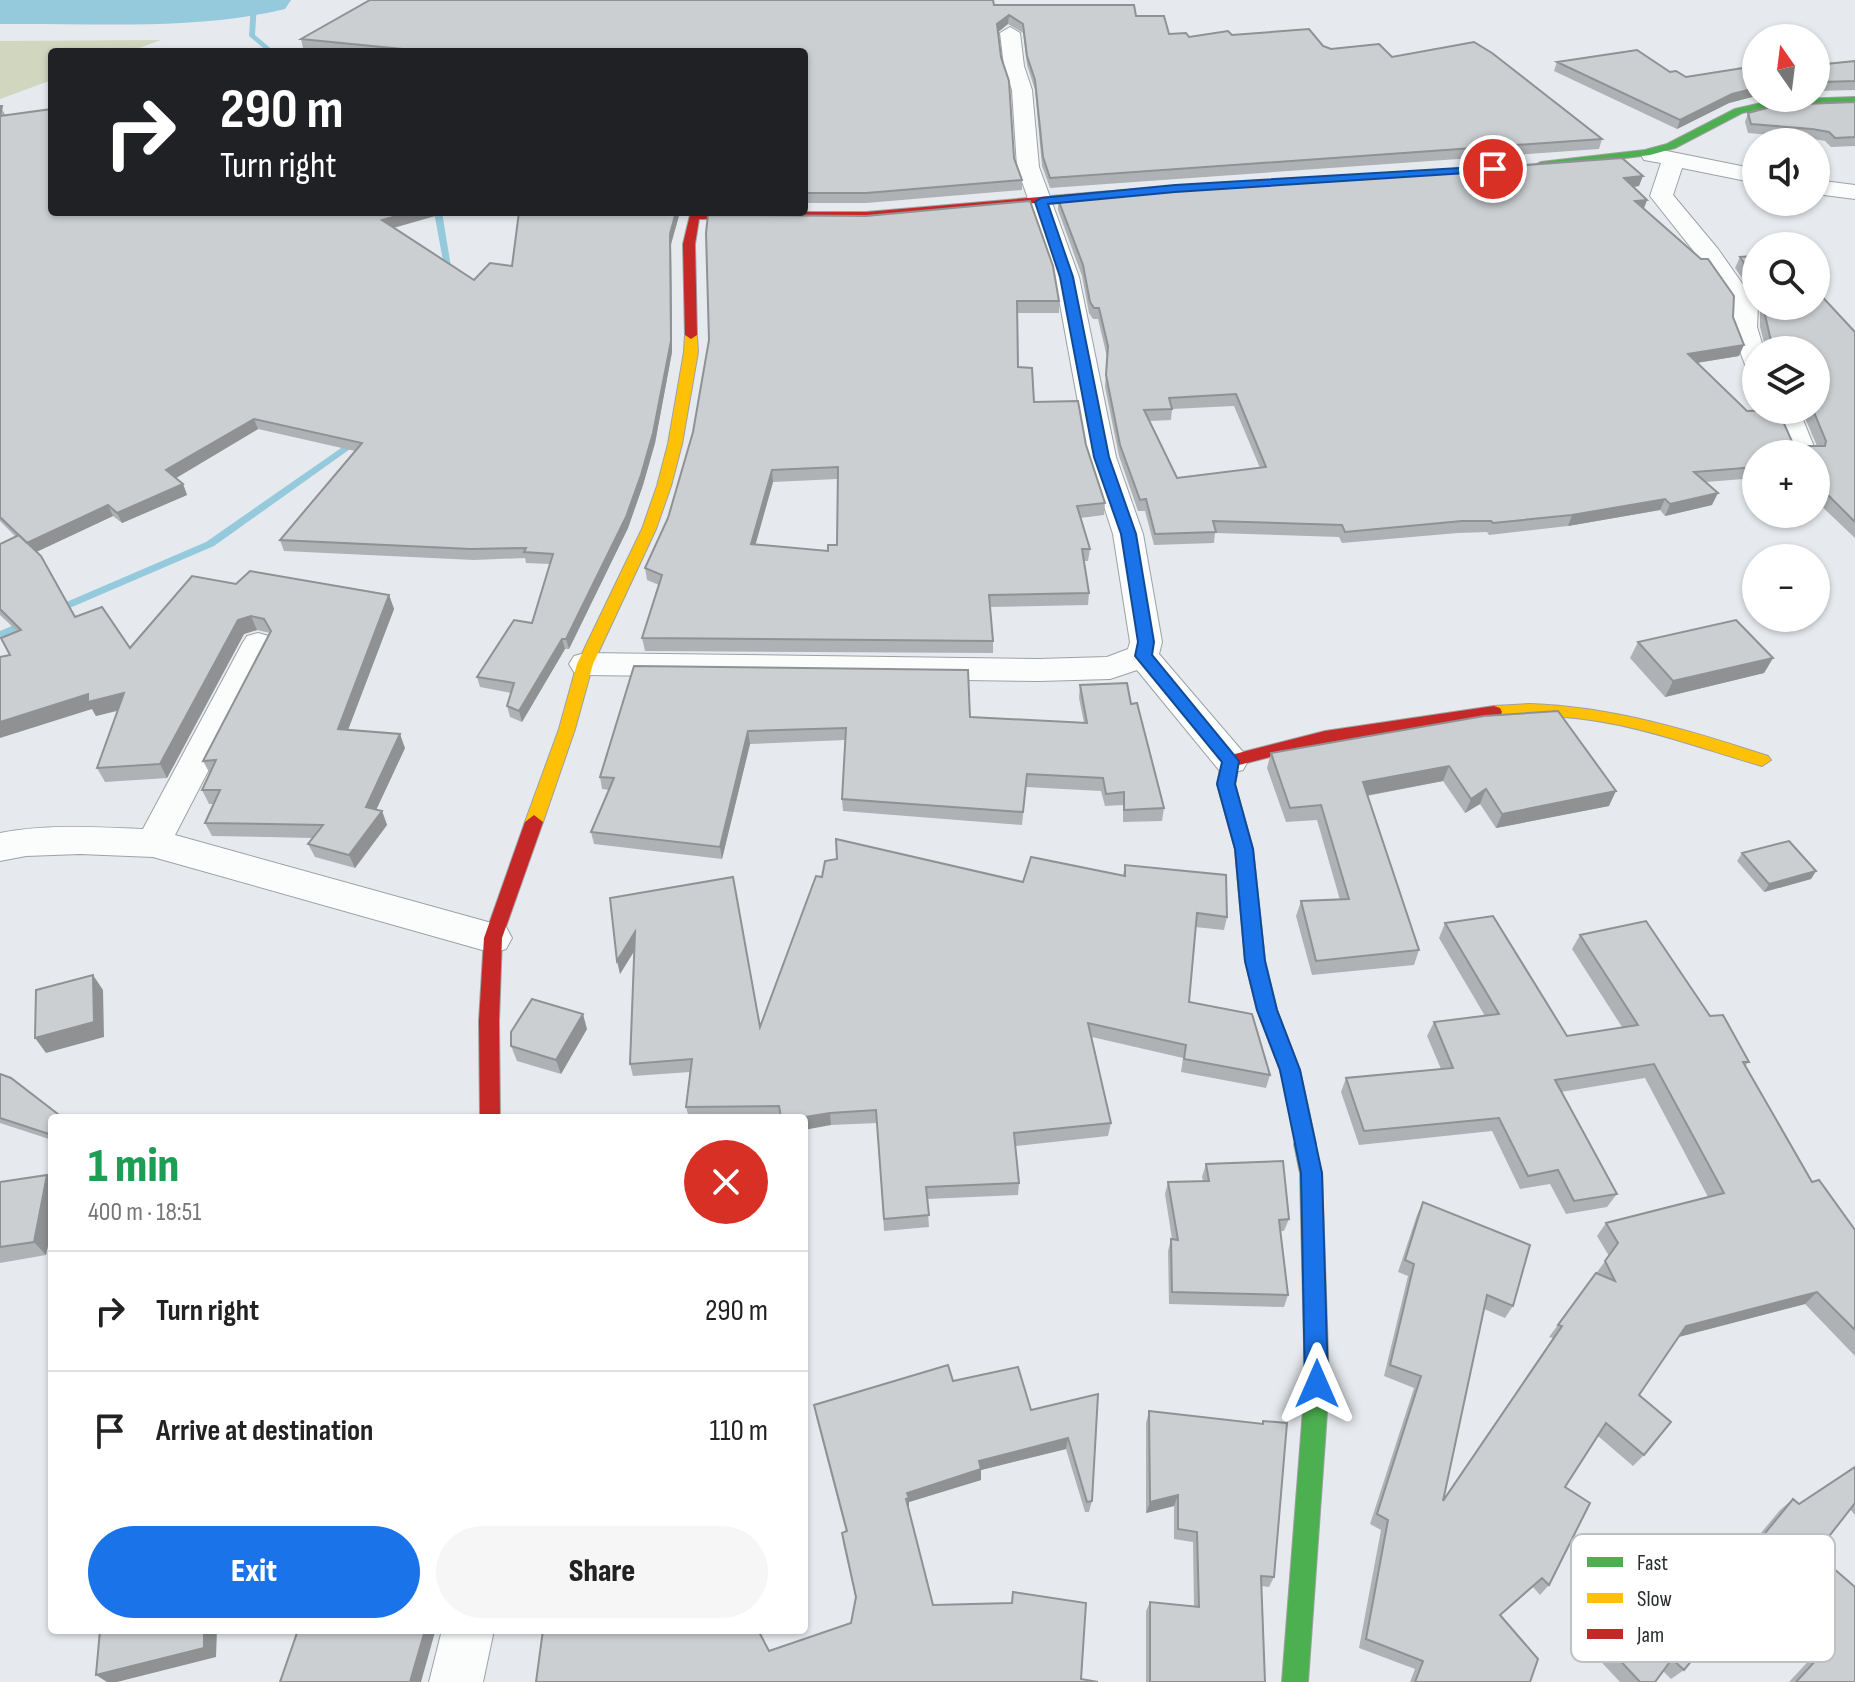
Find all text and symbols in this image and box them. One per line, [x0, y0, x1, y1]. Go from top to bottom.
north arrow [1742, 24, 1830, 112]
map controls [1742, 24, 1830, 632]
text: 290 m [220, 77, 344, 144]
icon: right [88, 80, 192, 184]
button: sound [1742, 128, 1830, 216]
pin [1459, 135, 1527, 203]
text: Turn right [220, 145, 337, 188]
icon: arrive [1471, 147, 1515, 191]
button: search [1742, 232, 1830, 320]
button: layers [1742, 336, 1830, 424]
button: + [1742, 440, 1830, 528]
button: − [1742, 544, 1830, 632]
text: 1 min [88, 1138, 179, 1195]
button: close [684, 1140, 768, 1224]
text: 400 m · 18:51 [88, 1197, 201, 1228]
icon: right [88, 1289, 132, 1333]
text: Turn right [156, 1293, 259, 1329]
text: 290 m [705, 1293, 768, 1329]
position arrow [1275, 1342, 1359, 1426]
icon: arrive [88, 1409, 132, 1453]
text: Arrive at destination [156, 1413, 373, 1449]
text: 110 m [710, 1413, 768, 1449]
button: Exit [88, 1526, 420, 1618]
button: Share [436, 1526, 768, 1618]
legend [1571, 1534, 1835, 1662]
text: Fast [1637, 1550, 1668, 1577]
text: Slow [1637, 1586, 1672, 1613]
text: Jam [1636, 1622, 1664, 1649]

